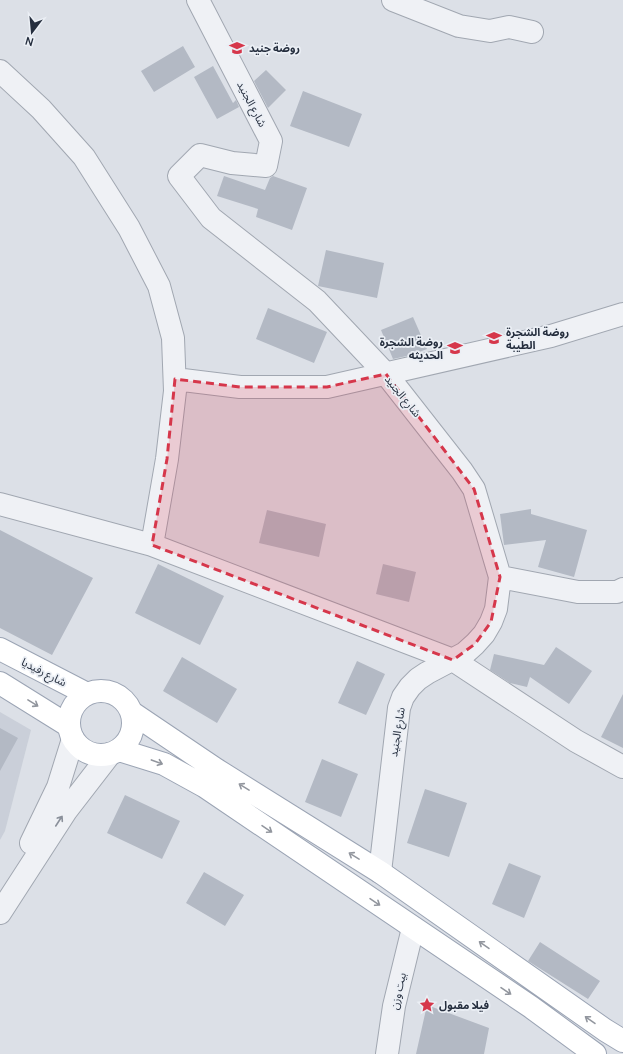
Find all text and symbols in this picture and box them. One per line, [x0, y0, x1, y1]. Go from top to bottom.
north arrow [12, 12, 52, 52]
text: N [23, 34, 35, 50]
school or university icon: روضة جنيد [228, 39, 246, 57]
place label: روضة جنيد [249, 40, 300, 55]
street label: شارع الجنيد [233, 78, 271, 130]
place label: روضة الشجرة الطيبة [506, 324, 569, 352]
school or university icon: روضة الشجرة الطيبة [485, 329, 503, 347]
place label: روضة الشجرة الحديثه [380, 334, 443, 362]
school or university icon: روضة الشجرة الحديثه [446, 339, 464, 357]
street label: شارع الجنيد [381, 372, 425, 421]
street label: شارع رفيديا [19, 654, 70, 690]
one-way arrow [27, 700, 39, 708]
street label: شارع الجنيد [385, 706, 409, 758]
one-way arrow [150, 758, 162, 766]
one-way arrow [238, 782, 249, 791]
one-way arrow [55, 816, 63, 827]
one-way arrow [262, 825, 273, 833]
one-way arrow [348, 851, 360, 859]
one-way arrow [369, 898, 380, 906]
one-way arrow [478, 941, 489, 949]
street label: بيت وزن [386, 971, 409, 1011]
one-way arrow [500, 987, 511, 995]
place icon: فيلا مقبول [418, 996, 436, 1014]
place label: فيلا مقبول [439, 997, 490, 1012]
one-way arrow [585, 1016, 596, 1024]

